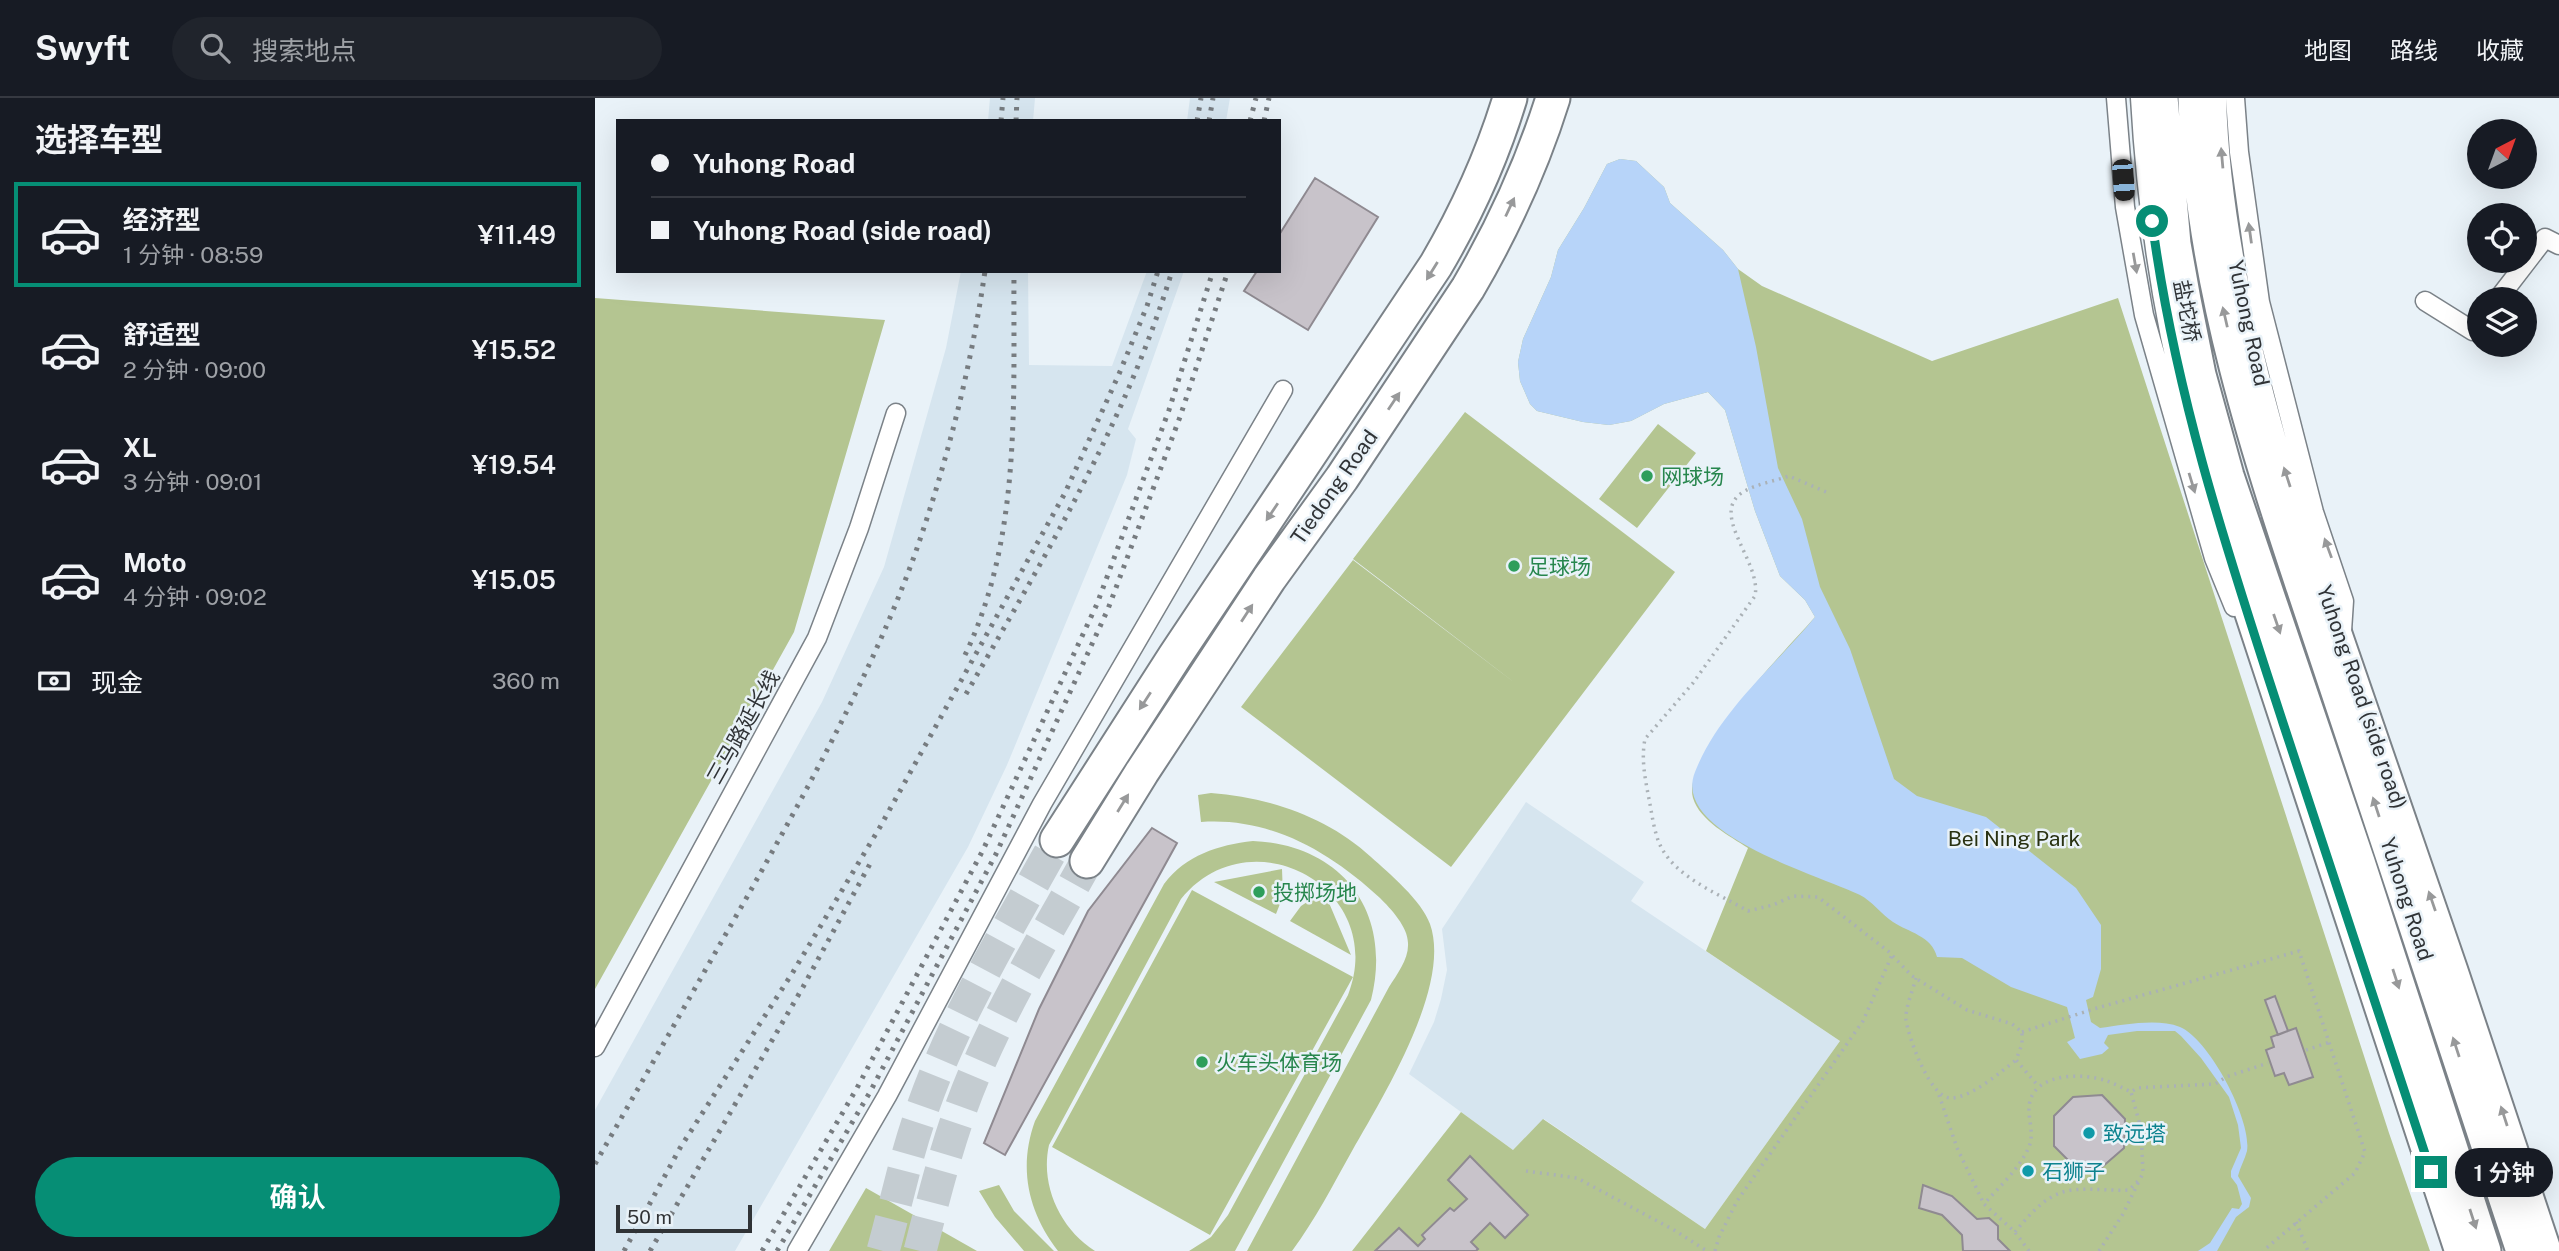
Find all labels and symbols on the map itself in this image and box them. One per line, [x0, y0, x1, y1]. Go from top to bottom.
north arrow [2467, 119, 2537, 189]
one-way arrow [2216, 147, 2227, 169]
car [2112, 158, 2135, 202]
one-way arrow [1505, 197, 1516, 217]
route start [2136, 205, 2168, 237]
one-way arrow [2244, 222, 2255, 244]
one-way arrow [2129, 252, 2140, 274]
street label: Yuhong Road [2223, 258, 2275, 388]
one-way arrow [1425, 262, 1438, 281]
street label: 盐坨桥 [2169, 278, 2205, 344]
one-way arrow [2219, 306, 2230, 328]
one-way arrow [1387, 392, 1400, 411]
street label: Tiedong Road [1285, 425, 1383, 549]
place label: 网球场 [1661, 464, 1724, 489]
one-way arrow [2281, 466, 2292, 487]
marker: 网球场 [1639, 468, 1655, 484]
one-way arrow [2187, 473, 2197, 494]
one-way arrow [1265, 503, 1279, 521]
one-way arrow [2322, 538, 2333, 559]
place label: 足球场 [1528, 554, 1591, 579]
marker: 足球场 [1506, 558, 1522, 574]
street label: Yuhong Road (side road) [2312, 582, 2412, 812]
one-way arrow [1241, 603, 1254, 622]
one-way arrow [2272, 613, 2283, 634]
street label: 三马路延长线 [702, 666, 784, 788]
one-way arrow [1138, 692, 1152, 710]
one-way arrow [1117, 794, 1130, 813]
one-way arrow [2370, 797, 2381, 818]
park label: Bei Ning Park [1948, 826, 2080, 851]
street label: Yuhong Road [2375, 834, 2439, 964]
place label: 投掷场地 [1273, 880, 1357, 905]
marker: 投掷场地 [1251, 884, 1267, 900]
one-way arrow [2426, 890, 2437, 911]
one-way arrow [2391, 968, 2402, 989]
one-way arrow [2450, 1036, 2460, 1057]
place label: 火车头体育场 [1216, 1050, 1342, 1075]
marker: 火车头体育场 [1194, 1054, 1210, 1070]
one-way arrow [2498, 1106, 2509, 1127]
place label: 致远塔 [2103, 1121, 2166, 1146]
marker: 致远塔 [2081, 1125, 2097, 1141]
callout: 1 分钟 [2455, 1148, 2553, 1196]
route end [2415, 1156, 2447, 1188]
place label: 石狮子 [2042, 1159, 2105, 1184]
marker: 石狮子 [2020, 1163, 2036, 1179]
scale bar [616, 1202, 753, 1234]
one-way arrow [2469, 1208, 2479, 1229]

